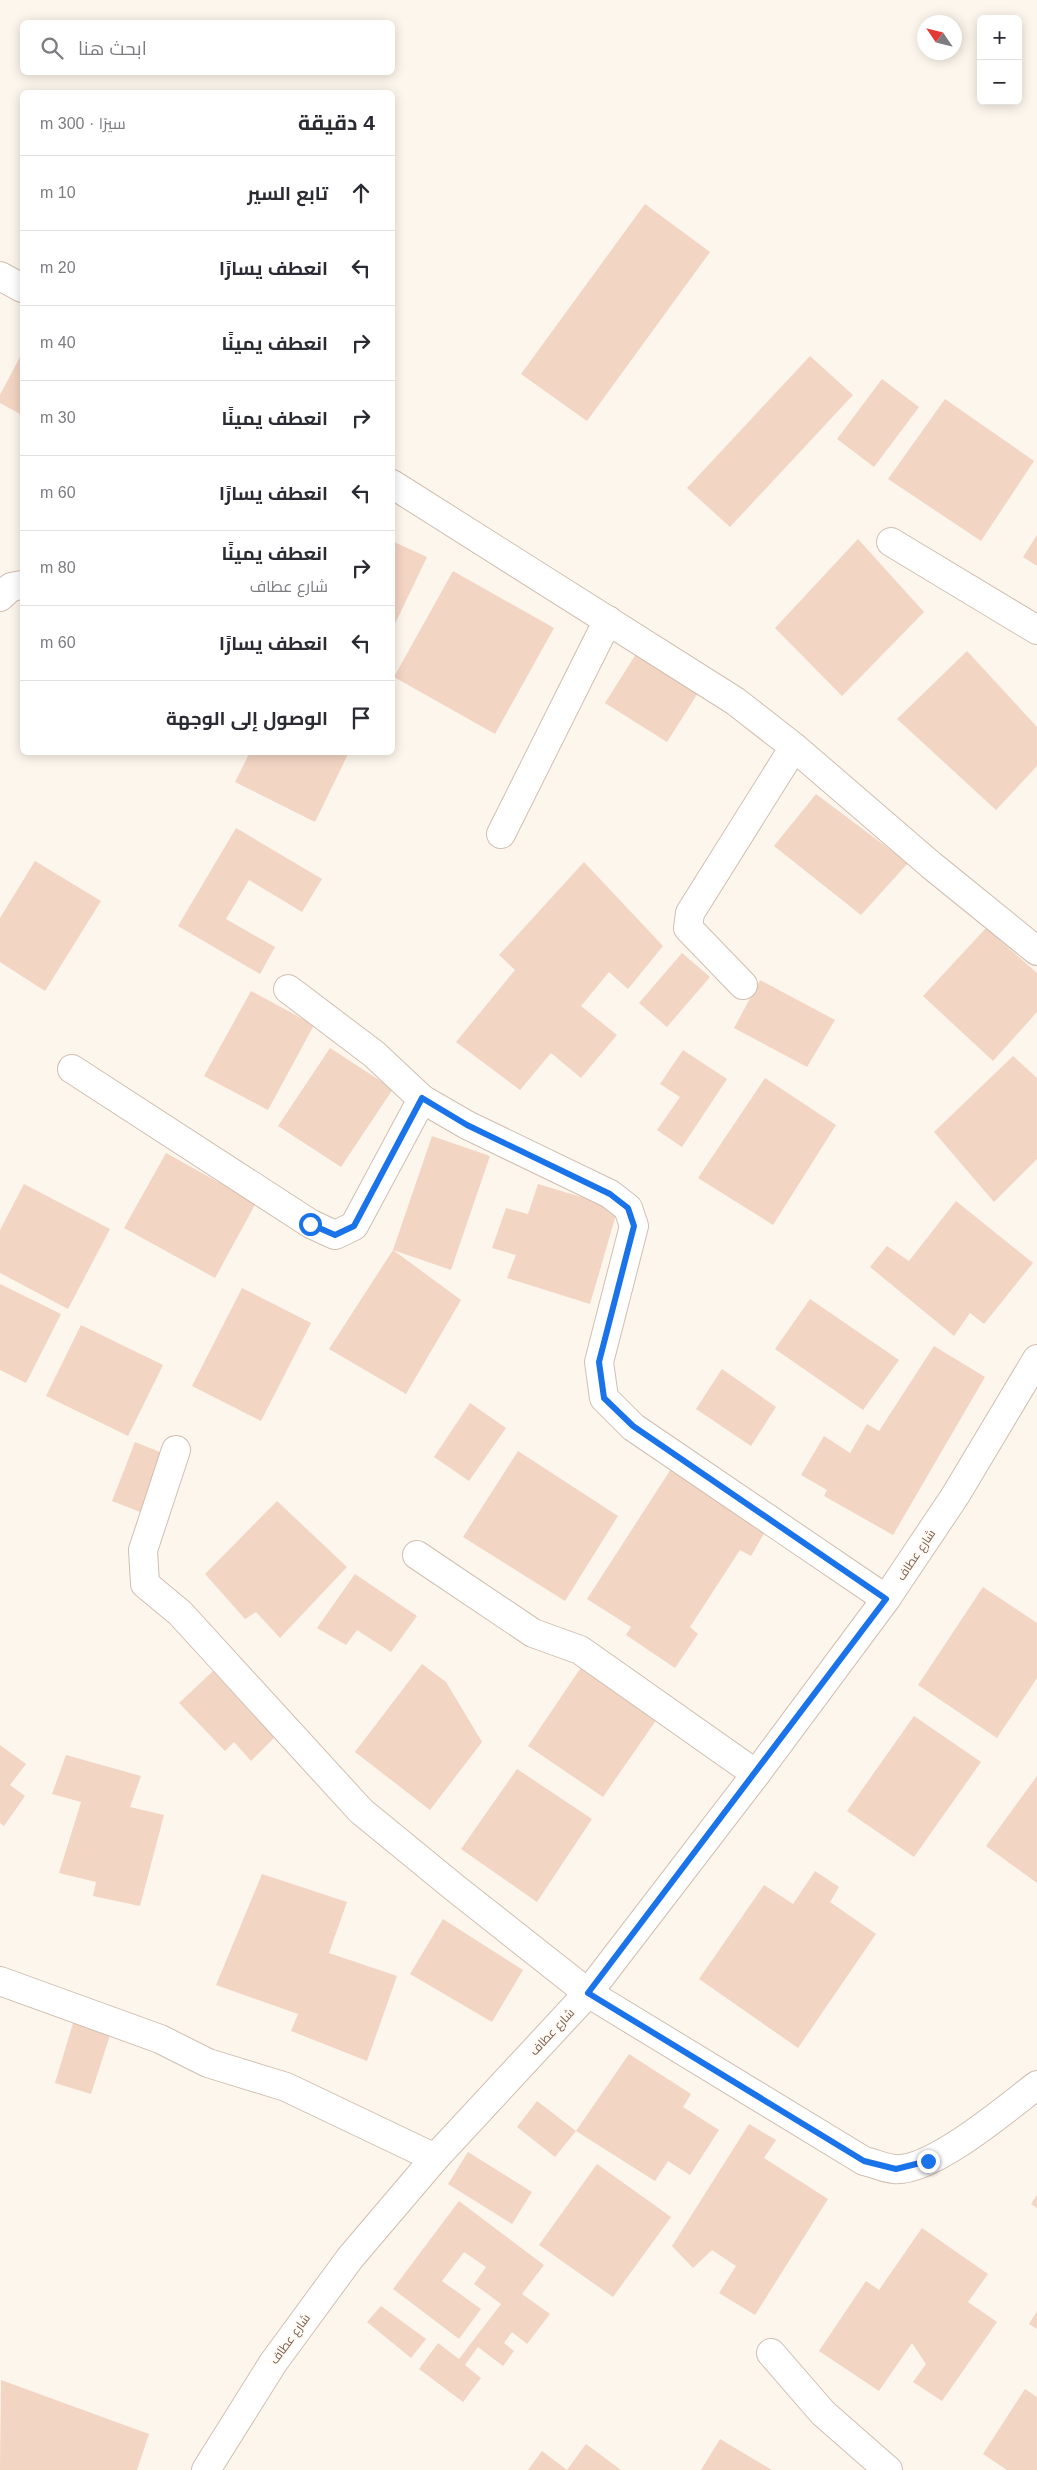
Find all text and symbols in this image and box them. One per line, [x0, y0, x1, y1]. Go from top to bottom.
north arrow [917, 15, 962, 60]
map controls [977, 15, 1022, 105]
button: + [977, 15, 1022, 60]
search box [20, 20, 395, 75]
icon: search [38, 34, 66, 62]
text: ابحث هنا [78, 38, 147, 59]
button: − [977, 60, 1022, 105]
text: 4 دقيقة [298, 111, 375, 134]
text: سيرًا · 300 m [40, 115, 126, 132]
icon: ahead [347, 179, 375, 207]
text: تابع السير [247, 183, 328, 204]
text: 10 m [40, 184, 76, 201]
icon: left [347, 254, 375, 282]
text: انعطف يسارًا [219, 258, 328, 279]
text: 20 m [40, 259, 76, 276]
icon: right [347, 329, 375, 357]
text: انعطف يمينًا [221, 333, 328, 354]
text: 40 m [40, 334, 76, 351]
icon: right [347, 404, 375, 432]
text: انعطف يمينًا [221, 408, 328, 429]
text: 30 m [40, 409, 76, 426]
icon: left [347, 479, 375, 507]
text: انعطف يسارًا [219, 483, 328, 504]
text: 60 m [40, 484, 76, 501]
text: انعطف يمينًا [221, 543, 328, 564]
icon: right [347, 554, 375, 582]
text: 80 m [40, 559, 76, 576]
text: شارع عطاف [250, 578, 328, 595]
icon: left [347, 629, 375, 657]
text: انعطف يسارًا [219, 633, 328, 654]
text: 60 m [40, 634, 76, 651]
icon: arrive [347, 704, 375, 732]
text: الوصول إلى الوجهة [166, 708, 328, 729]
route start [299, 1213, 322, 1236]
street label: شارع عطاف [894, 1527, 939, 1584]
street label: شارع عطاف [527, 2006, 578, 2059]
route end [917, 2150, 940, 2173]
street label: شارع عطاف [267, 2311, 314, 2367]

